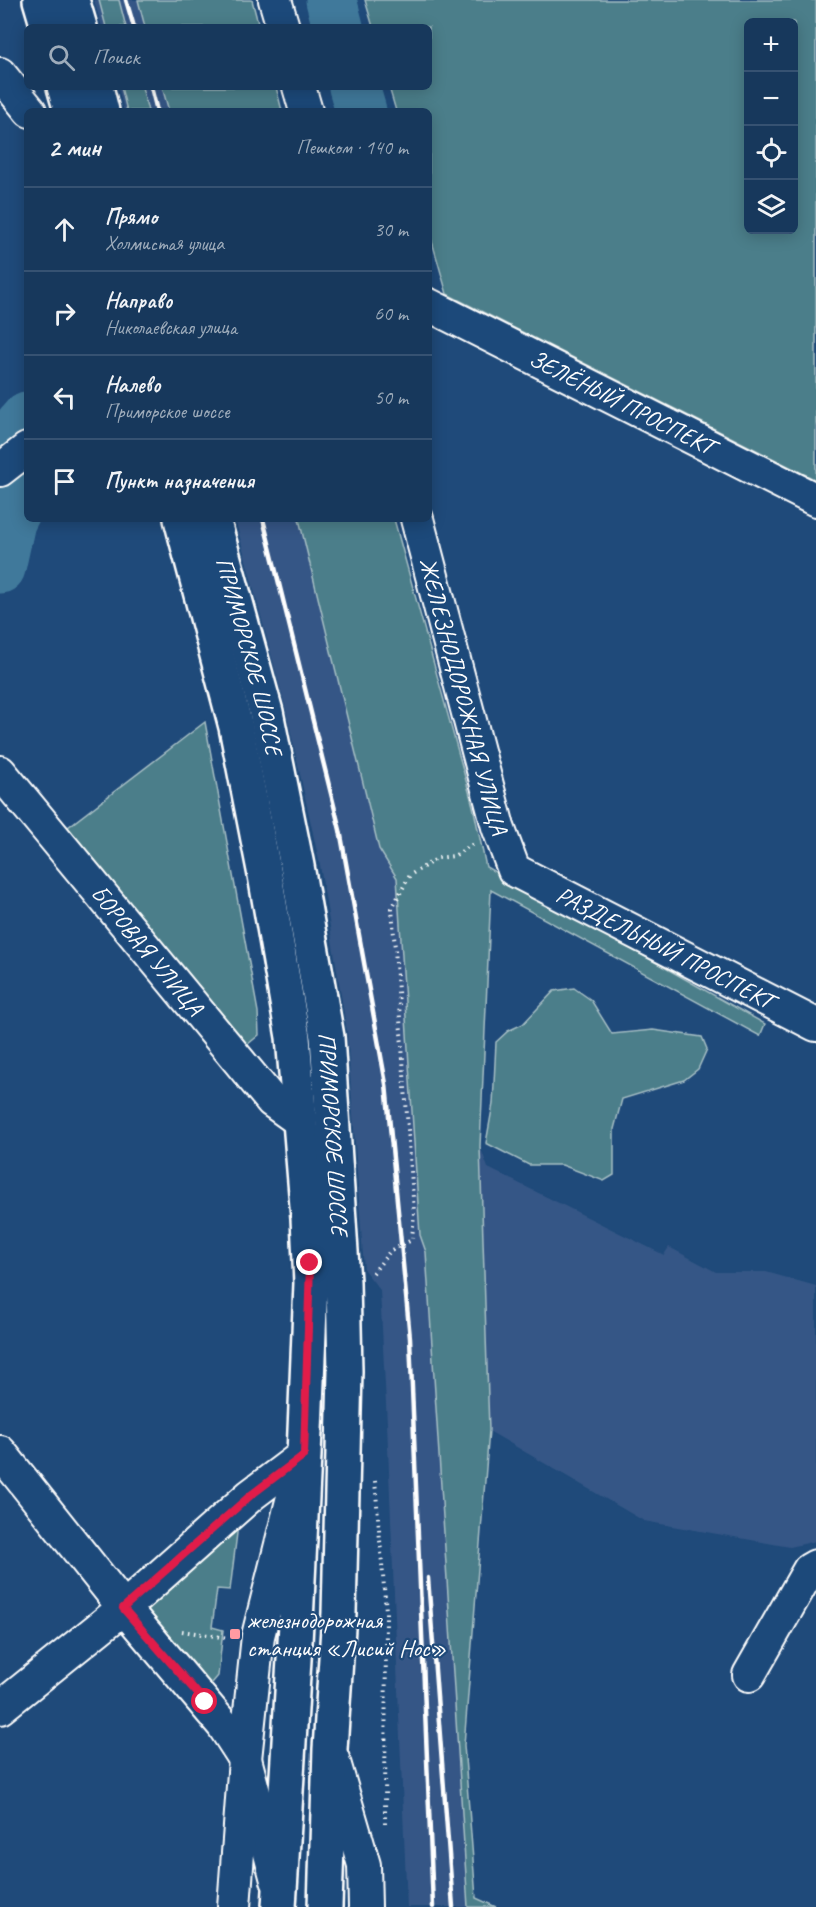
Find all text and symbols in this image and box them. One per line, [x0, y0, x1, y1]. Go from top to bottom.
map controls [744, 18, 798, 234]
button: + [744, 18, 798, 72]
search box [24, 24, 432, 90]
icon: search [45, 41, 78, 74]
text: Поиск [93, 43, 139, 71]
button: − [744, 72, 798, 126]
button: locate [744, 126, 798, 180]
text: 2 мин [48, 131, 101, 164]
text: Пешком · 140 m [296, 135, 408, 160]
button: layers [744, 180, 798, 234]
text: Прямо [105, 203, 157, 231]
icon: ahead [48, 213, 81, 246]
text: 30 m [374, 217, 408, 242]
text: Холмистая улица [105, 231, 224, 256]
text: Направо [105, 287, 172, 315]
icon: right [48, 297, 81, 330]
text: 60 m [374, 301, 408, 326]
text: Николаевская улица [105, 315, 237, 340]
street label: ЗЕЛЁНЫЙ ПРОСПЕКТ [524, 343, 725, 464]
text: Налево [105, 371, 161, 399]
icon: left [48, 381, 81, 414]
text: 50 m [374, 385, 408, 410]
text: Приморское шоссе [105, 399, 229, 424]
icon: arrive [48, 465, 81, 498]
text: Пункт назначения [105, 467, 254, 495]
street label: ПРИМОРСКОЕ ШОССЕ [209, 554, 290, 760]
street label: ЖЕЛЕЗНОДОРОЖНАЯ УЛИЦА [413, 554, 515, 840]
street label: БОРОВАЯ УЛИЦА [84, 879, 210, 1022]
street label: РАЗДЕЛЬНЫЙ ПРОСПЕКТ [551, 879, 784, 1018]
street label: ПРИМОРСКОЕ ШОССЕ [312, 1031, 355, 1239]
route end [296, 1249, 322, 1275]
place label: железнодорожная станция «Лисий Нос» [247, 1605, 446, 1663]
marker: железнодорожная станция «Лисий Нос» [228, 1627, 242, 1641]
route start [191, 1688, 217, 1714]

